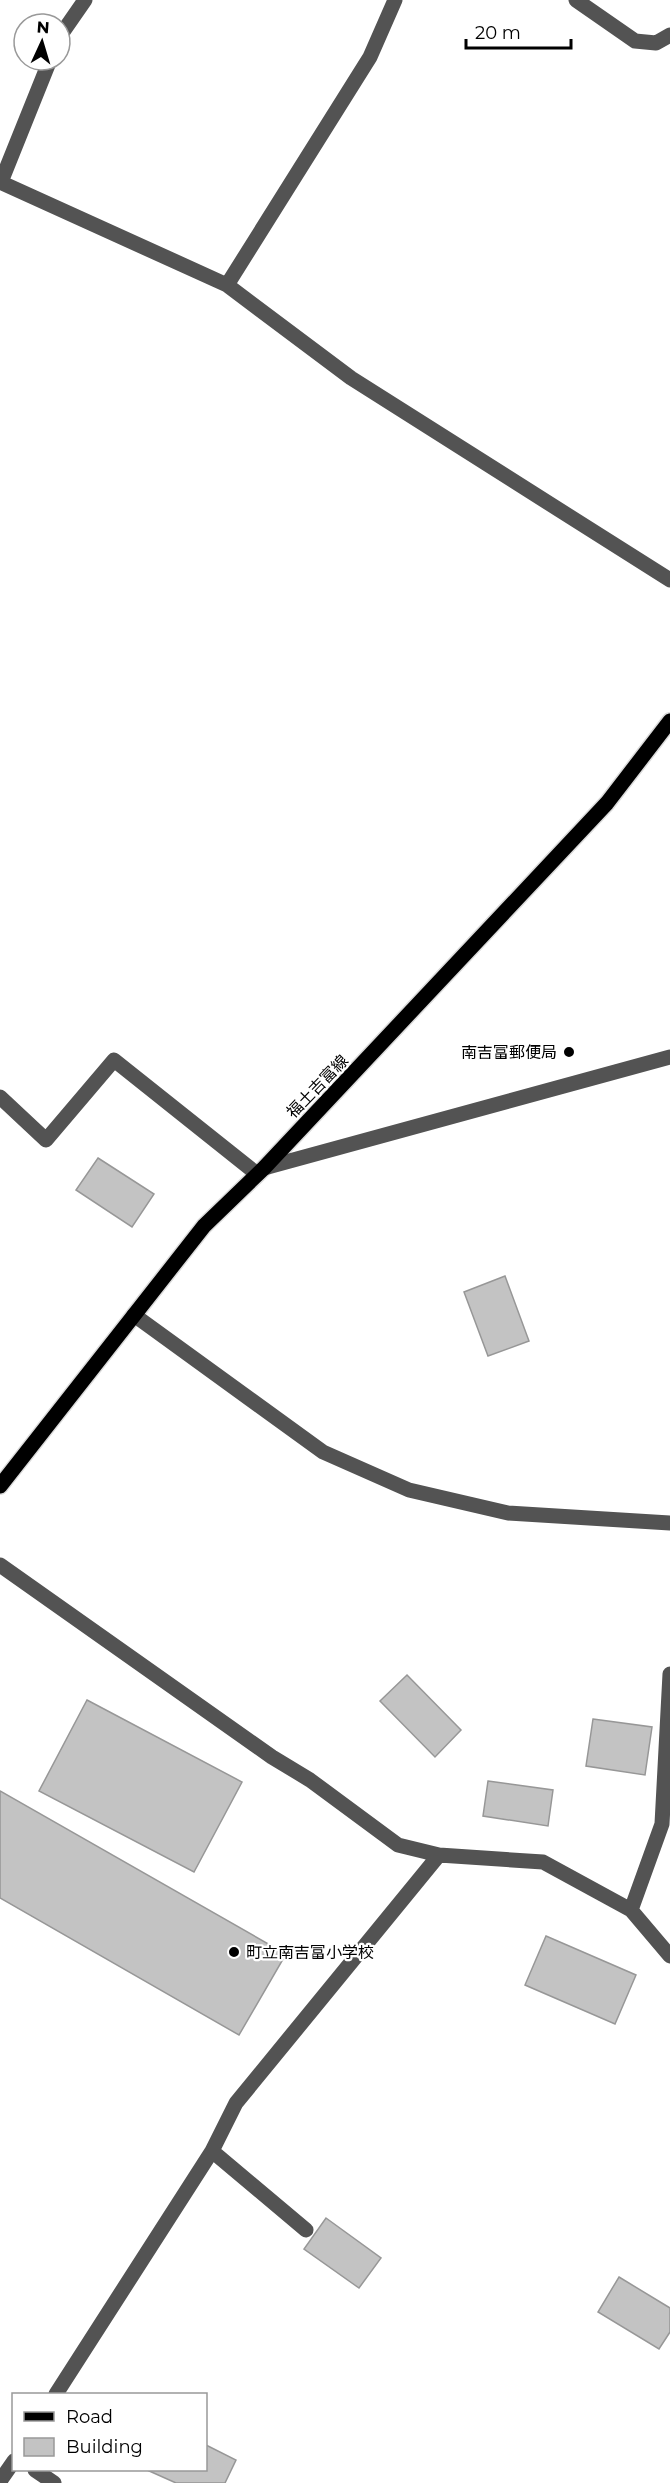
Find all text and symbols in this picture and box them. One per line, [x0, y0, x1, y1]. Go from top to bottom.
north arrow [12, 12, 72, 72]
scale bar [466, 12, 571, 50]
text: N [36, 18, 50, 37]
text: 20 m [475, 22, 521, 44]
place label: 南吉富郵便局 [461, 1043, 557, 1062]
marker: 南吉富郵便局 [562, 1045, 576, 1059]
street label: 福土吉富線 [283, 1051, 352, 1122]
place label: 町立南吉富小学校 [246, 1943, 374, 1962]
marker: 町立南吉富小学校 [227, 1945, 241, 1959]
legend [12, 2393, 207, 2471]
text: Road [66, 2406, 113, 2428]
text: Building [66, 2436, 143, 2458]

